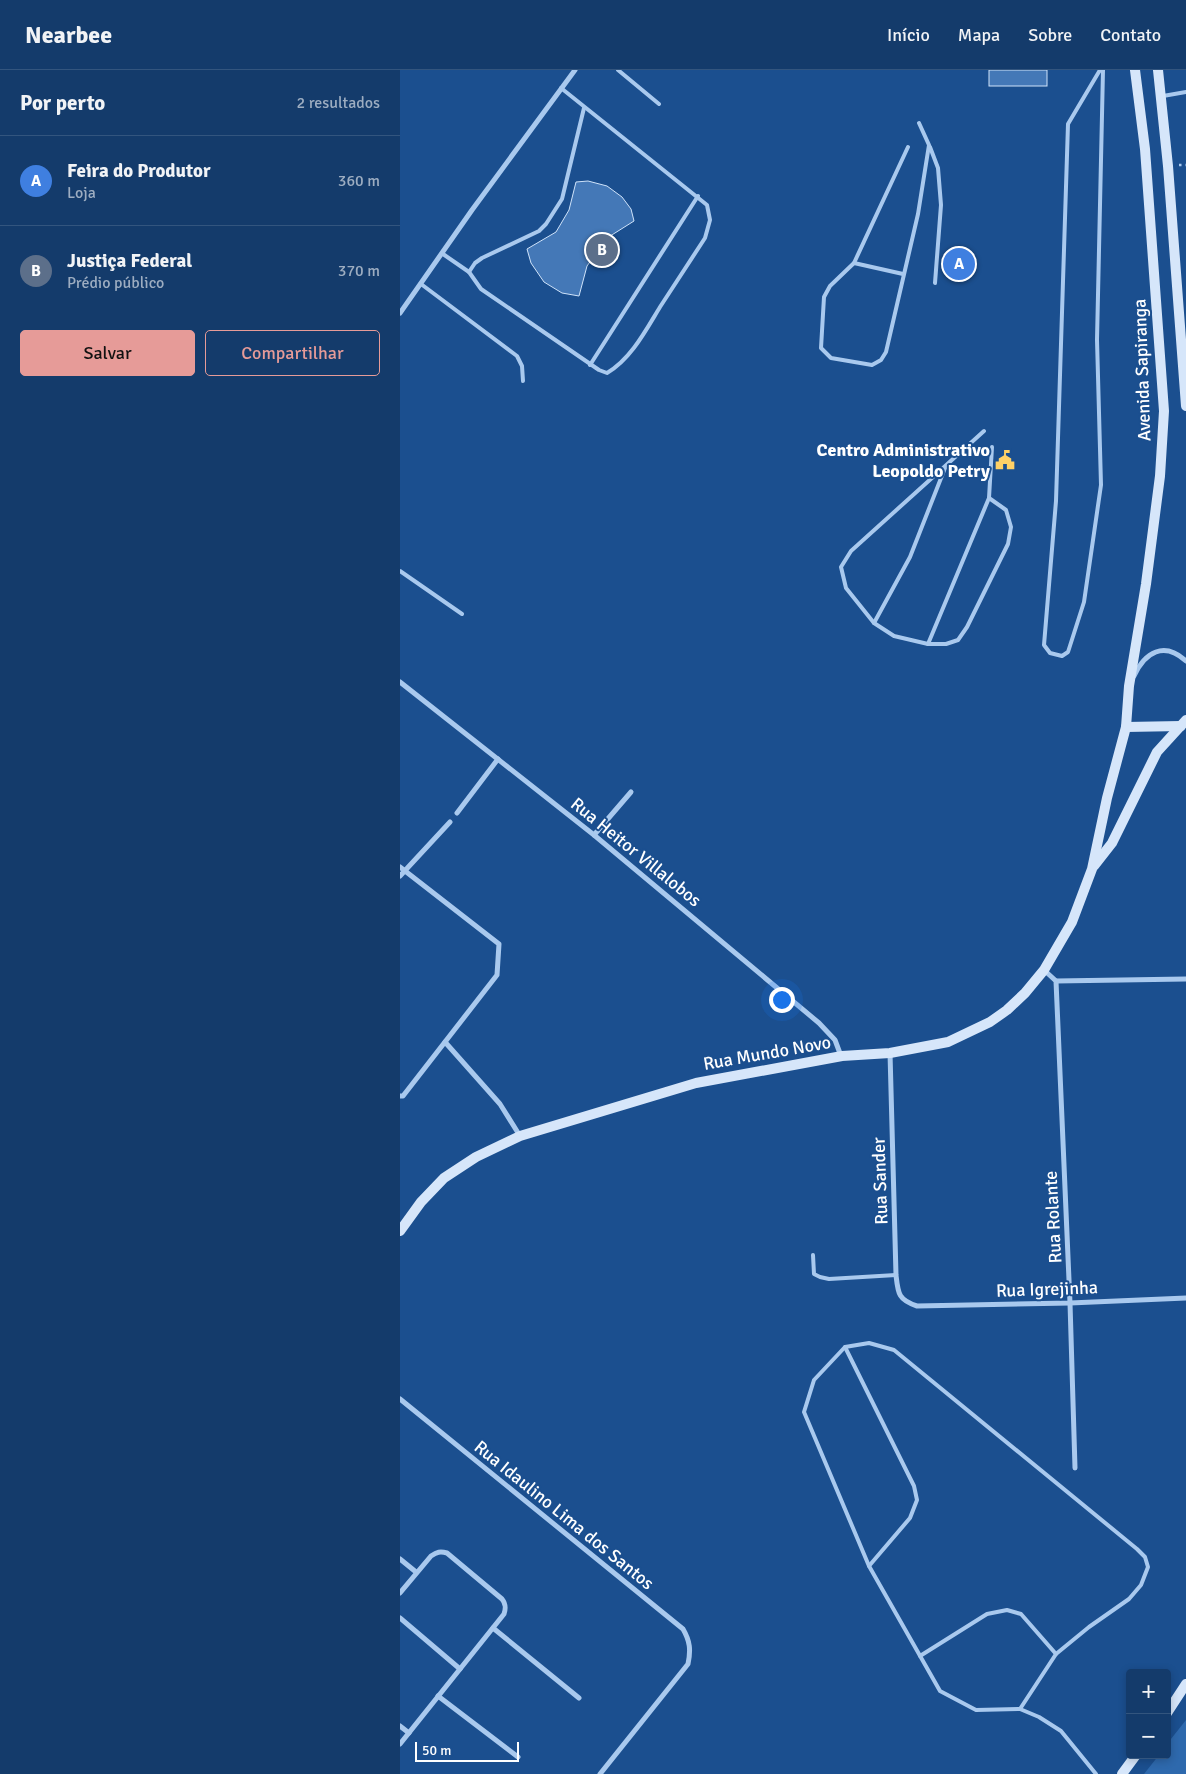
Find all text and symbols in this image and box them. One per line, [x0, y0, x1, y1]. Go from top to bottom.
text: Nearbee [25, 20, 112, 50]
text: Início [887, 24, 930, 46]
text: Mapa [958, 24, 1000, 46]
text: Sobre [1028, 24, 1072, 46]
text: Contato [1100, 24, 1161, 46]
text: Por perto [20, 90, 105, 116]
text: 2 resultados [297, 93, 380, 113]
text: Feira do Produtor [67, 159, 210, 183]
text: A [31, 171, 41, 191]
text: 360 m [338, 171, 380, 191]
text: Loja [67, 183, 96, 203]
pin: B [586, 231, 618, 269]
pin: A [943, 245, 975, 283]
text: Justiça Federal [67, 249, 192, 273]
text: B [31, 261, 41, 281]
text: 370 m [338, 261, 380, 281]
text: Prédio público [67, 273, 164, 293]
street label: Avenida Sapiranga [1129, 298, 1155, 442]
button: Salvar [20, 330, 195, 376]
button: Compartilhar [205, 330, 380, 376]
place label: Centro Administrativo Leopoldo Petry [817, 439, 990, 482]
public building icon: Centro Administrativo Leopoldo Petry [994, 449, 1016, 471]
street label: Rua Heitor Villalobos [566, 793, 706, 911]
your location [769, 987, 795, 1013]
street label: Rua Mundo Novo [702, 1031, 832, 1075]
street label: Rua Sander [867, 1137, 893, 1225]
street label: Rua Rolante [1040, 1170, 1066, 1264]
street label: Rua Igrejinha [996, 1276, 1098, 1302]
street label: Rua Idaulino Lima dos Santos [470, 1436, 658, 1594]
map controls [1126, 1669, 1171, 1759]
button: + [1126, 1669, 1171, 1714]
button: − [1126, 1714, 1171, 1759]
scale bar [415, 1739, 519, 1762]
text: 50 m [422, 1742, 451, 1759]

